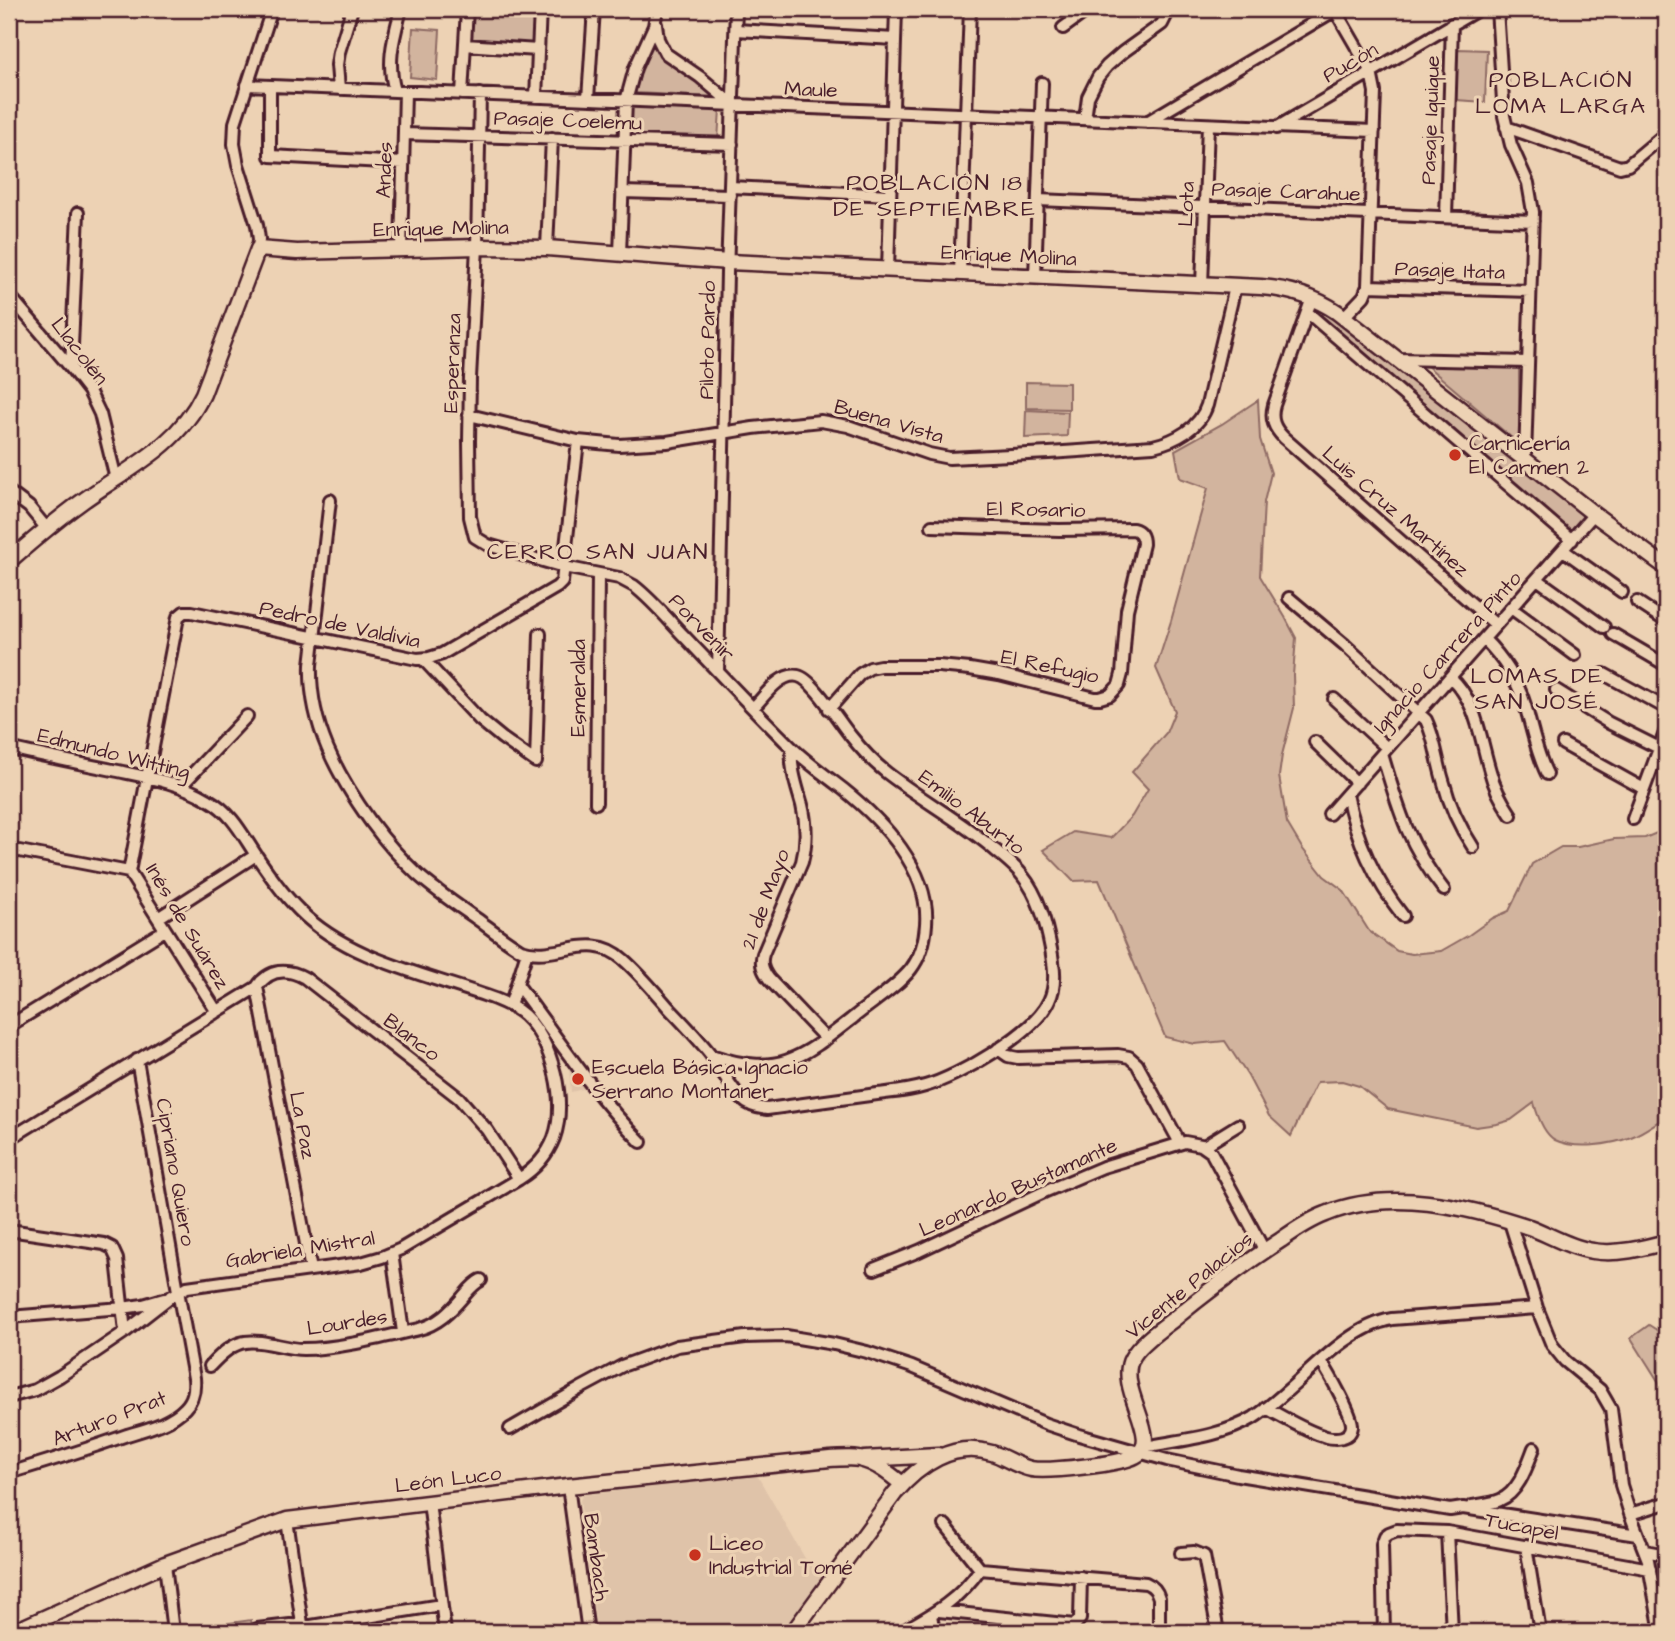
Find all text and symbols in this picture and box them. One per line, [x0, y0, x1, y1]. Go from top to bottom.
street label: Pucón [1317, 35, 1383, 90]
street label: Pasaje Iquique [1414, 55, 1447, 185]
district label: POBLACIÓN LOMA LARGA [1475, 64, 1647, 122]
street label: Maule [784, 74, 838, 105]
street label: Pasaje Coelemu [493, 103, 643, 138]
street label: Andes [369, 141, 400, 199]
district label: POBLACIÓN 18 DE SEPTIEMBRE [833, 167, 1037, 225]
street label: Pasaje Carahue [1211, 174, 1361, 209]
street label: Lota [1171, 180, 1202, 227]
street label: Enrique Molina [373, 213, 509, 244]
street label: Enrique Molina [940, 237, 1078, 274]
street label: Pasaje Itata [1394, 254, 1506, 287]
street label: Piloto Pardo [692, 280, 723, 400]
street label: Llacolén [44, 311, 115, 391]
street label: Esperanza [436, 312, 470, 413]
street label: Buena Vista [831, 392, 947, 451]
place label: Carnicería El Carmen 2 [1469, 429, 1589, 482]
street label: Luis Cruz Martínez [1316, 439, 1476, 584]
marker: Carnicería El Carmen 2 [1447, 447, 1463, 463]
street label: El Rosario [986, 494, 1086, 525]
district label: CERRO SAN JUAN [487, 536, 709, 568]
street label: Ignacio Carrera Pinto [1366, 564, 1530, 741]
street label: Porvenir [662, 587, 742, 668]
street label: Pedro de Valdivia [257, 593, 423, 656]
street label: Esmeralda [564, 639, 593, 737]
street label: El Refugio [998, 642, 1102, 693]
district label: LOMAS DE SAN JOSÉ [1470, 660, 1604, 718]
street label: Edmundo Witting [34, 721, 193, 788]
street label: Emilio Aburto [912, 763, 1031, 862]
street label: 21 de Mayo [734, 845, 799, 954]
street label: Inés de Suárez [138, 858, 237, 995]
street label: Blanco [377, 1006, 446, 1069]
place label: Escuela Básica Ignacio Serrano Montaner [592, 1053, 808, 1106]
marker: Escuela Básica Ignacio Serrano Montaner [570, 1071, 586, 1087]
street label: La Paz [282, 1089, 323, 1162]
street label: Cipriano Quiero [147, 1096, 203, 1249]
street label: Leonardo Bustamante [914, 1131, 1122, 1244]
street label: Gabriela Mistral [223, 1223, 377, 1276]
street label: Vicente Palacios [1119, 1225, 1259, 1346]
street label: Lourdes [305, 1302, 389, 1343]
street label: Arturo Prat [48, 1383, 171, 1454]
street label: León Luco [393, 1459, 503, 1500]
street label: Tucapel [1483, 1505, 1561, 1549]
street label: Bambach [576, 1511, 617, 1603]
place label: Liceo Industrial Tomé [709, 1529, 853, 1582]
marker: Liceo Industrial Tomé [687, 1547, 703, 1563]

